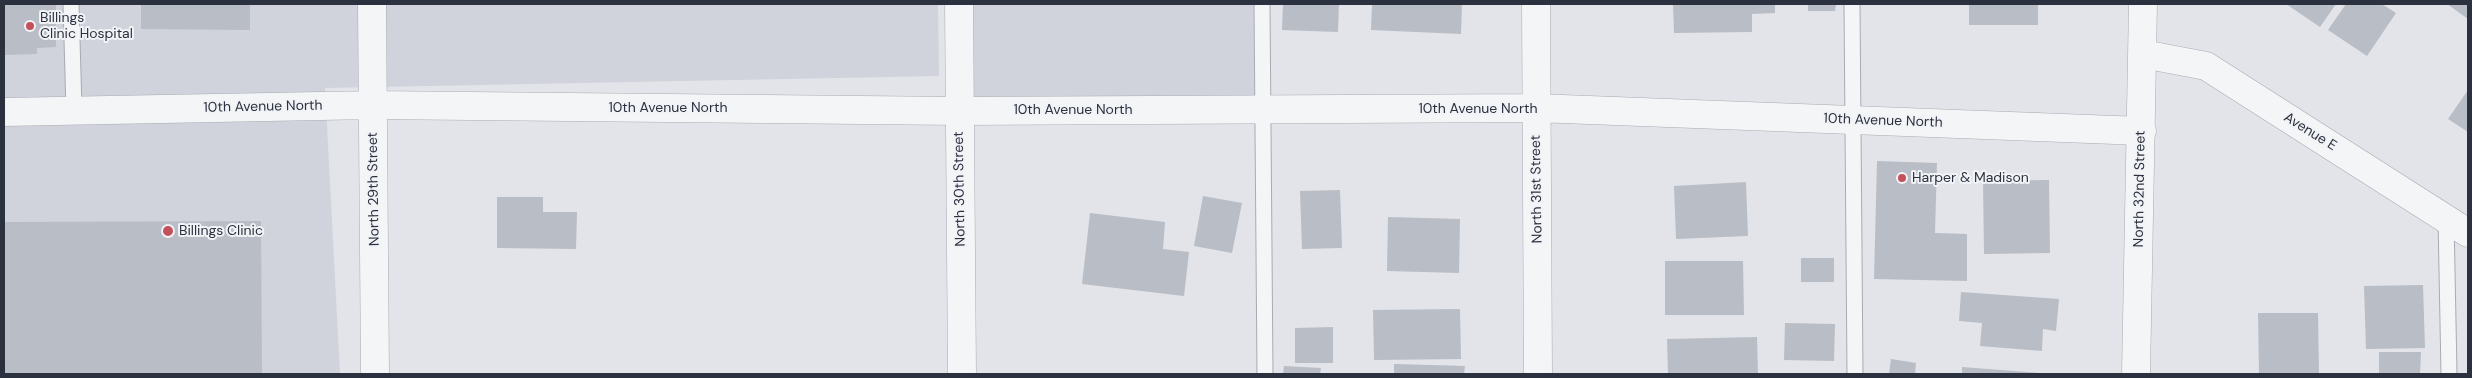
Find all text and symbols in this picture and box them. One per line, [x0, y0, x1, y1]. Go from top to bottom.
place label: Billings Clinic Hospital [40, 10, 133, 42]
marker: Billings Clinic Hospital [24, 20, 36, 32]
street label: 10th Avenue North [203, 98, 323, 116]
street label: 10th Avenue North [608, 100, 728, 116]
street label: 10th Avenue North [1418, 101, 1538, 117]
street label: 10th Avenue North [1013, 102, 1133, 118]
street label: Avenue E [2280, 109, 2340, 155]
street label: 10th Avenue North [1823, 111, 1943, 131]
street label: North 32nd Street [2131, 130, 2149, 248]
street label: North 30th Street [951, 131, 969, 247]
street label: North 29th Street [365, 132, 383, 246]
street label: North 31st Street [1528, 135, 1546, 243]
place label: Harper & Madison [1912, 170, 2029, 186]
marker: Harper & Madison [1896, 172, 1908, 184]
place label: Billings Clinic [179, 223, 263, 239]
marker: Billings Clinic [161, 224, 175, 238]

